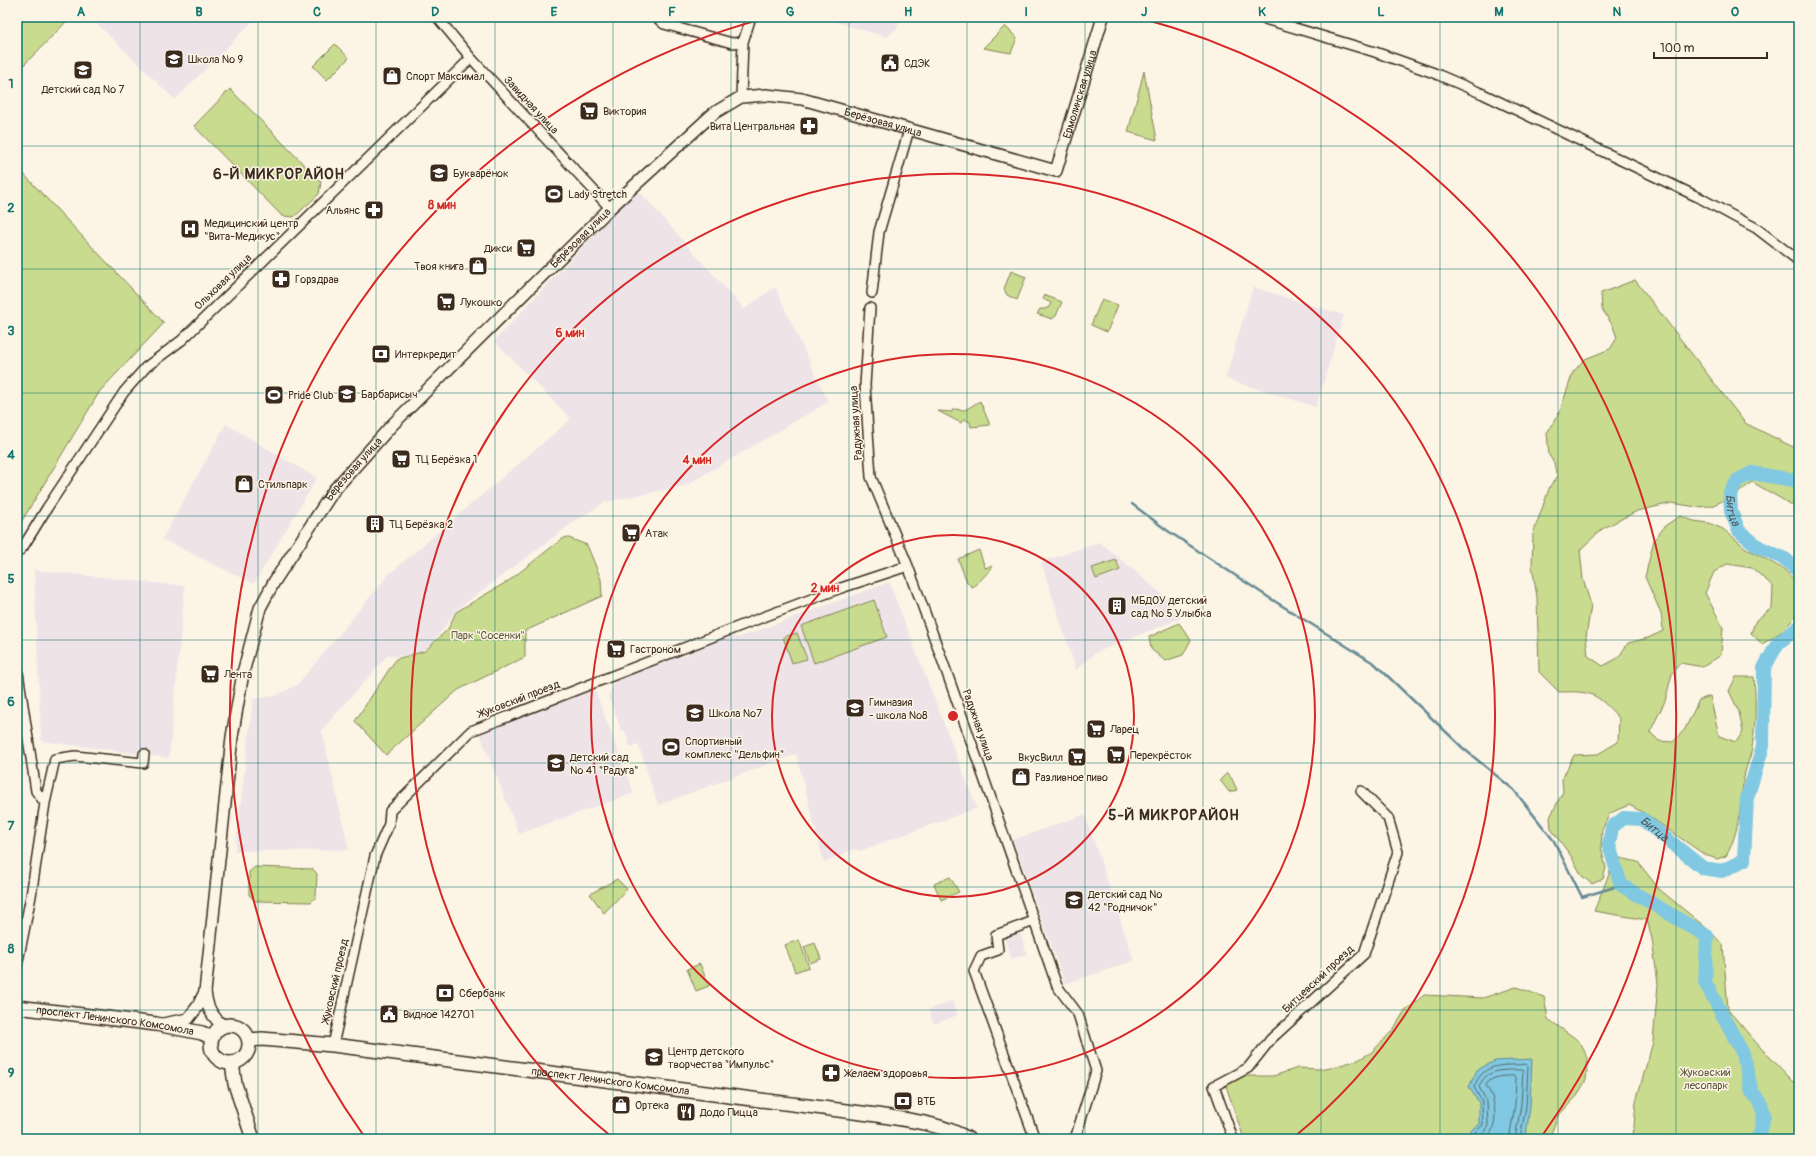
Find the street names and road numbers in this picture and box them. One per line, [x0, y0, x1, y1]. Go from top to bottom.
street label: Ермолинская улица [1060, 48, 1099, 140]
street label: Завидная улица [501, 73, 561, 137]
street label: Берёзовая улица [843, 105, 923, 139]
street label: Берёзовая улица [547, 205, 613, 271]
street label: Ольховая улица [192, 251, 254, 313]
street label: Радужная улица [847, 385, 865, 461]
street label: Берёзовая улица [322, 434, 385, 503]
street label: Жуковский проезд [475, 677, 562, 721]
street label: Радужная улица [960, 688, 996, 762]
street label: Жуковский проезд [319, 937, 351, 1026]
street label: Битцевский проезд [1280, 942, 1357, 1015]
street label: проспект Ленинского Комсомола [35, 1003, 195, 1038]
street label: проспект Ленинского Комсомола [531, 1064, 690, 1097]

